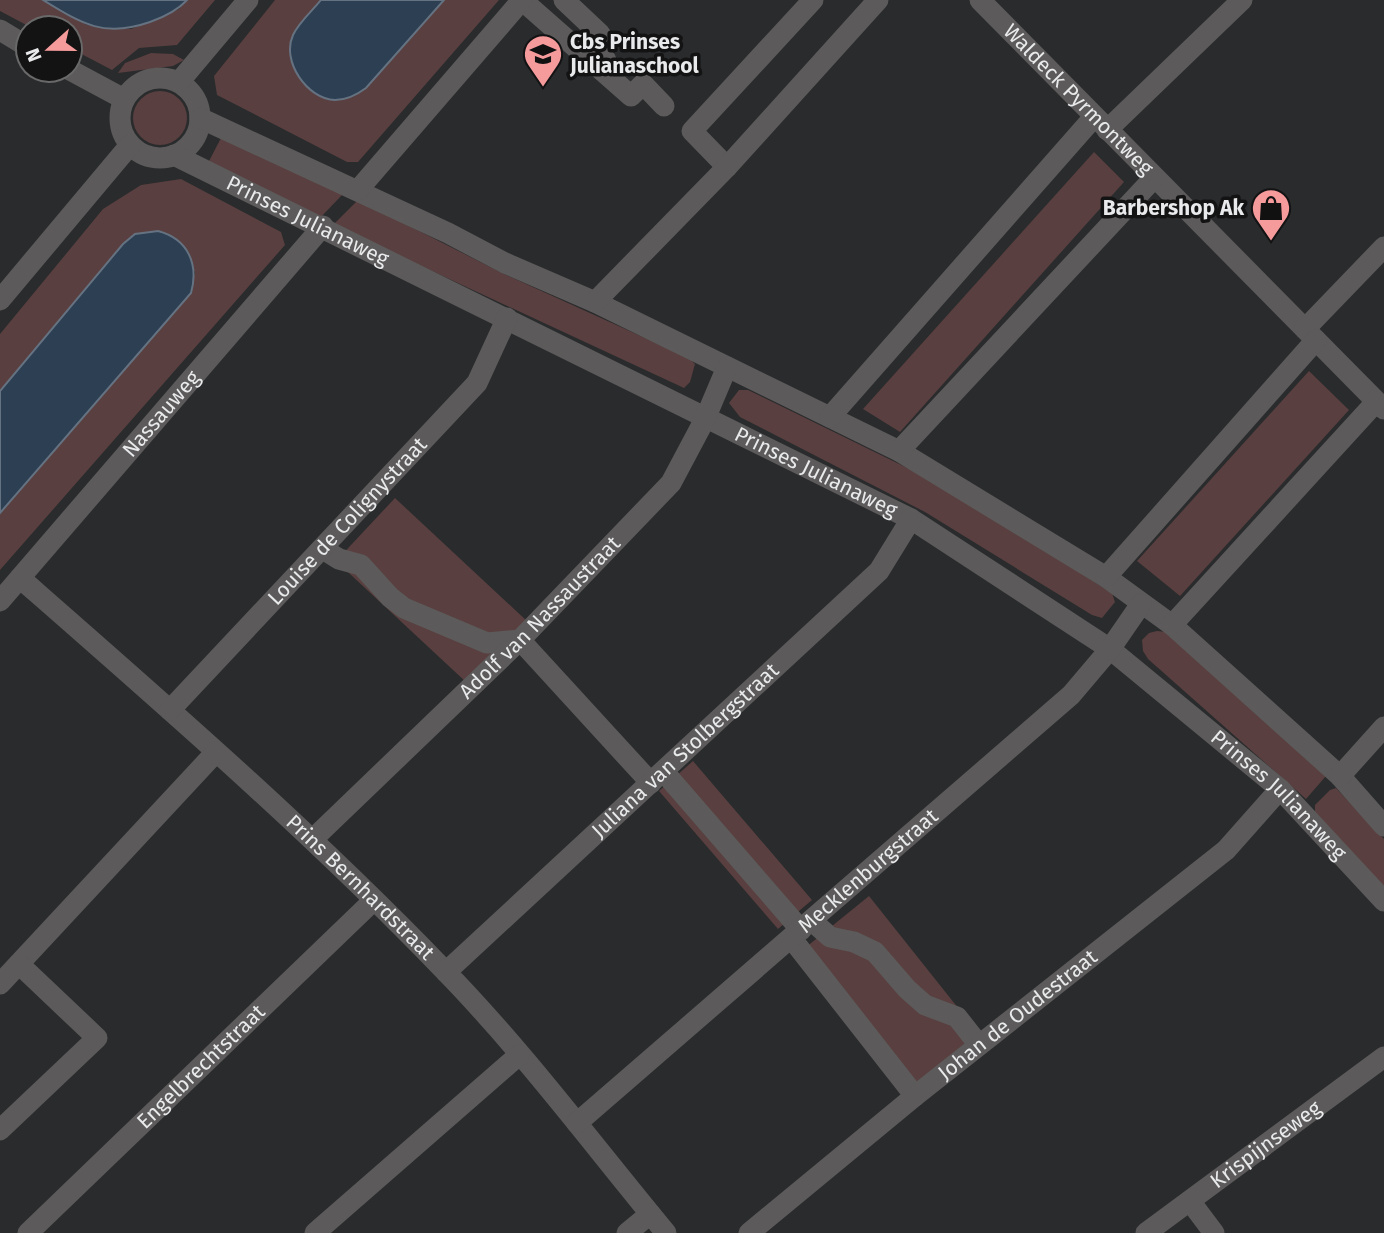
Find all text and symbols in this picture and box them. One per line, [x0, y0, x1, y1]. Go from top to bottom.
north arrow [14, 14, 84, 84]
street label: Waldeck Pyrmontweg [998, 18, 1159, 181]
place label: Cbs Prinses Julianaschool [569, 29, 700, 79]
school or university icon: Cbs Prinses Julianaschool [522, 33, 564, 88]
text: N [21, 45, 47, 65]
street label: Prinses Julianaweg [222, 170, 393, 272]
shop icon: Barbershop Ak [1250, 187, 1292, 242]
place label: Barbershop Ak [1103, 195, 1244, 221]
street label: Nassauweg [117, 365, 206, 462]
street label: Prinses Julianaweg [730, 421, 902, 523]
street label: Louise de Colignystraat [262, 431, 433, 611]
street label: Adolf van Nassaustraat [454, 530, 626, 704]
street label: Juliana van Stolbergstraat [586, 657, 784, 843]
street label: Prinses Julianaweg [1205, 724, 1352, 865]
street label: Mecklenburgstraat [793, 803, 944, 939]
street label: Prins Bernhardstraat [281, 809, 440, 966]
street label: Johan de Oudestraat [933, 944, 1103, 1086]
street label: Engelbrechtstraat [131, 999, 271, 1134]
street label: Krispijnseweg [1205, 1095, 1326, 1194]

